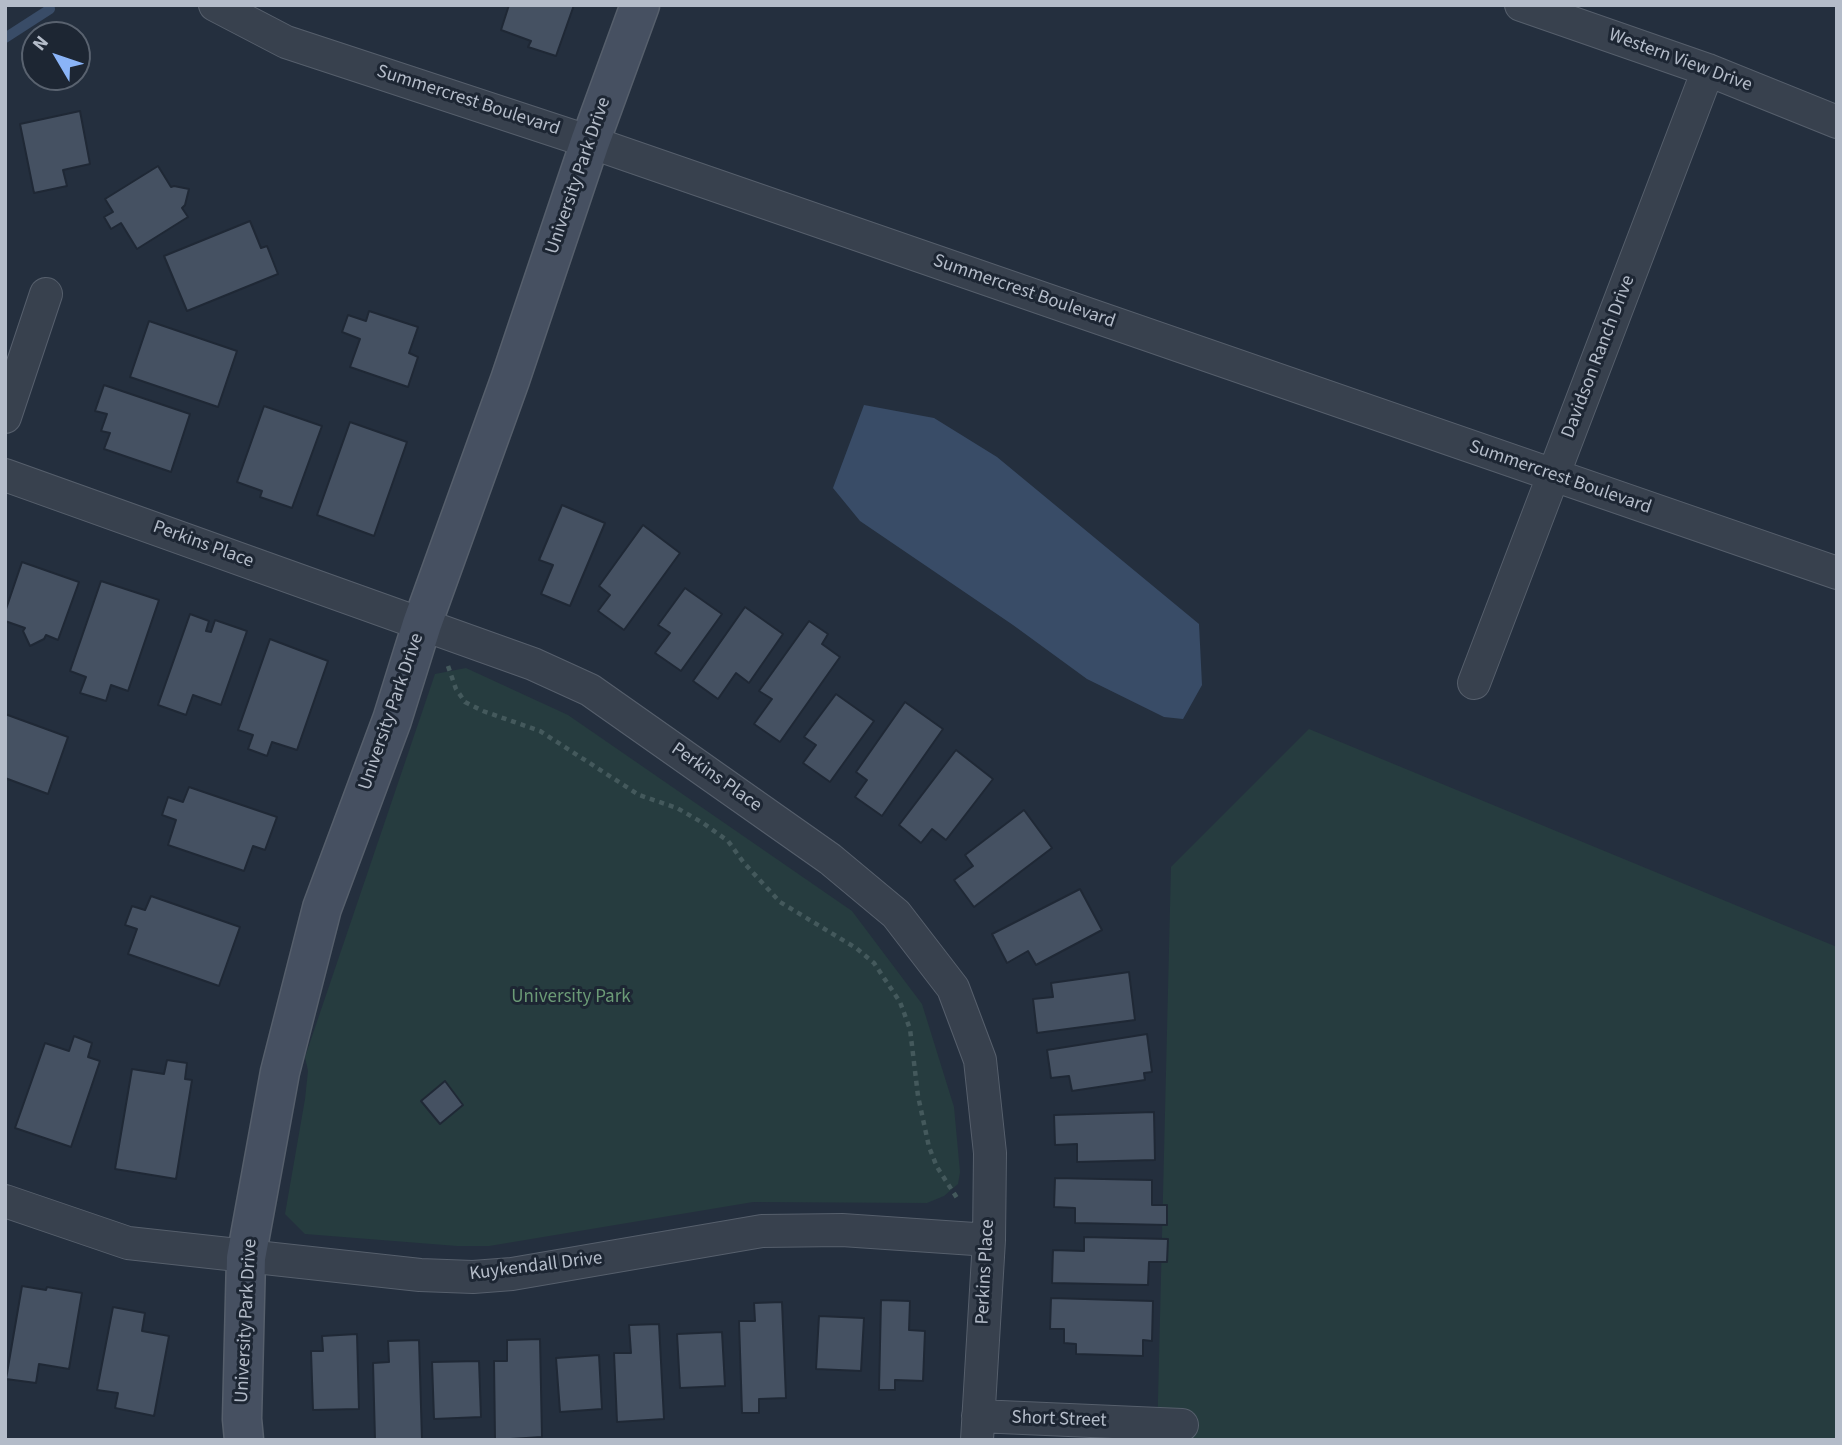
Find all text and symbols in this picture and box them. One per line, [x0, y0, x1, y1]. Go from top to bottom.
north arrow [21, 21, 91, 91]
street label: Western View Drive [1605, 24, 1755, 98]
text: N [26, 30, 55, 57]
street label: Summercrest Boulevard [374, 61, 562, 141]
street label: University Park Drive [541, 95, 617, 257]
street label: Summercrest Boulevard [930, 250, 1118, 334]
street label: Davidson Ranch Drive [1557, 272, 1641, 442]
street label: Summercrest Boulevard [1466, 436, 1654, 520]
street label: Perkins Place [150, 516, 256, 574]
street label: University Park Drive [354, 631, 430, 793]
street label: Perkins Place [666, 738, 766, 818]
park label: University Park [511, 987, 631, 1009]
street label: Perkins Place [972, 1219, 1000, 1325]
street label: University Park Drive [231, 1238, 263, 1404]
street label: Kuykendall Drive [468, 1248, 604, 1286]
street label: Short Street [1011, 1407, 1107, 1433]

